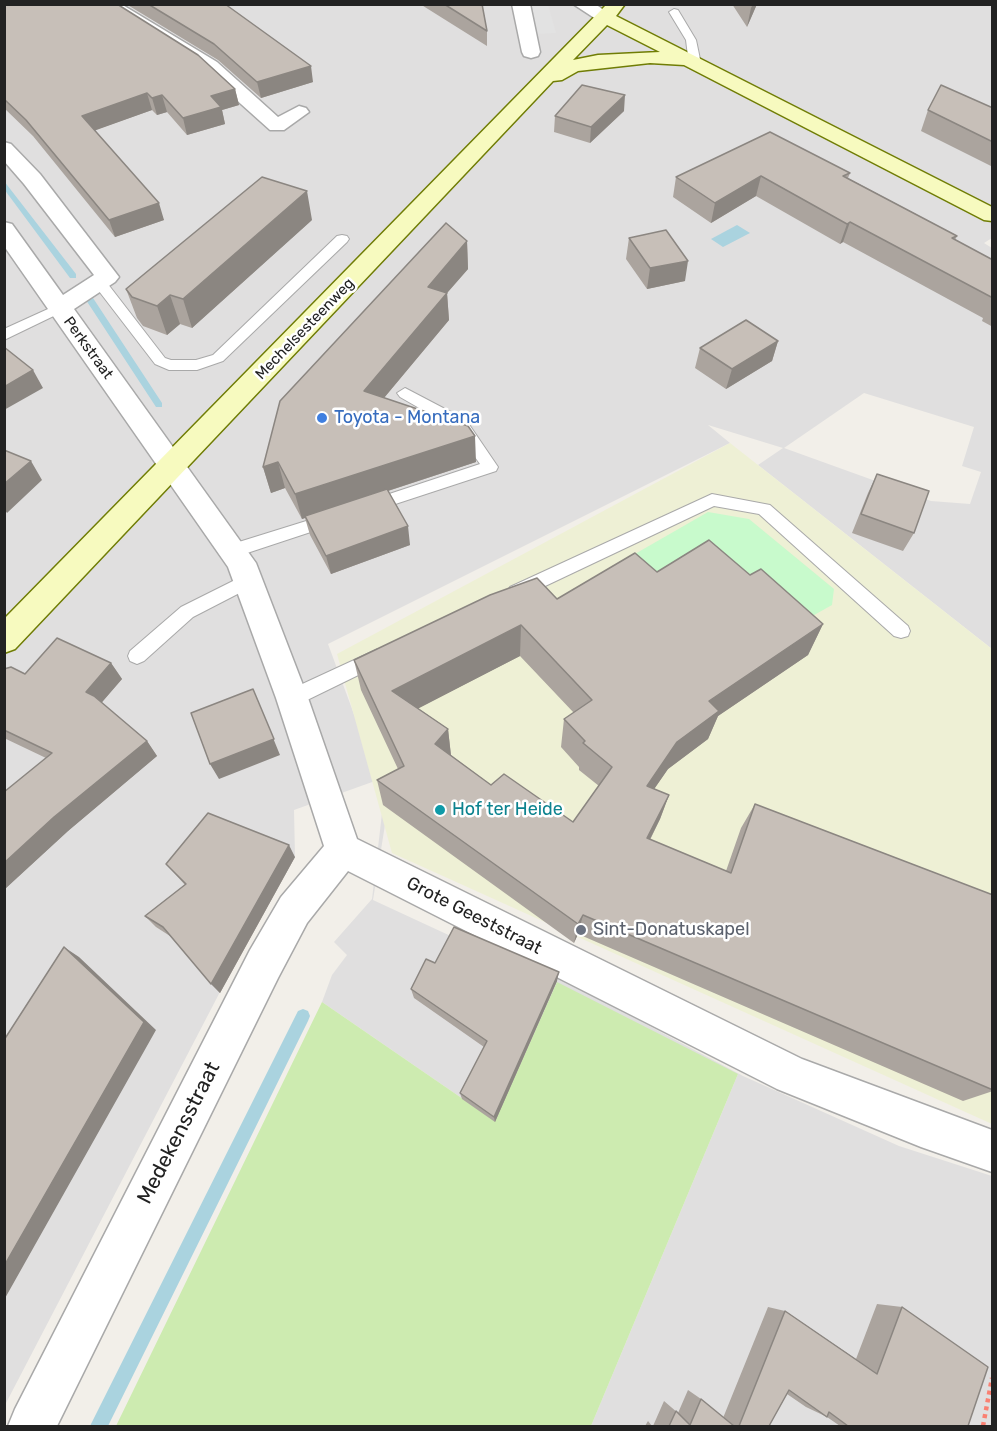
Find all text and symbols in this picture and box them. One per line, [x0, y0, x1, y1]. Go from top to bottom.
street label: Mechelsesteenweg [252, 274, 358, 384]
street label: Perkstraat [59, 313, 117, 383]
place label: Toyota - Montana [334, 407, 480, 429]
marker: Toyota - Montana [315, 411, 329, 425]
place label: Hof ter Heide [452, 799, 563, 821]
marker: Hof ter Heide [433, 803, 447, 817]
street label: Grote Geeststraat [403, 873, 545, 959]
place label: Sint-Donatuskapel [593, 919, 750, 941]
marker: Sint-Donatuskapel [574, 923, 588, 937]
street label: Medekensstraat [132, 1058, 226, 1208]

